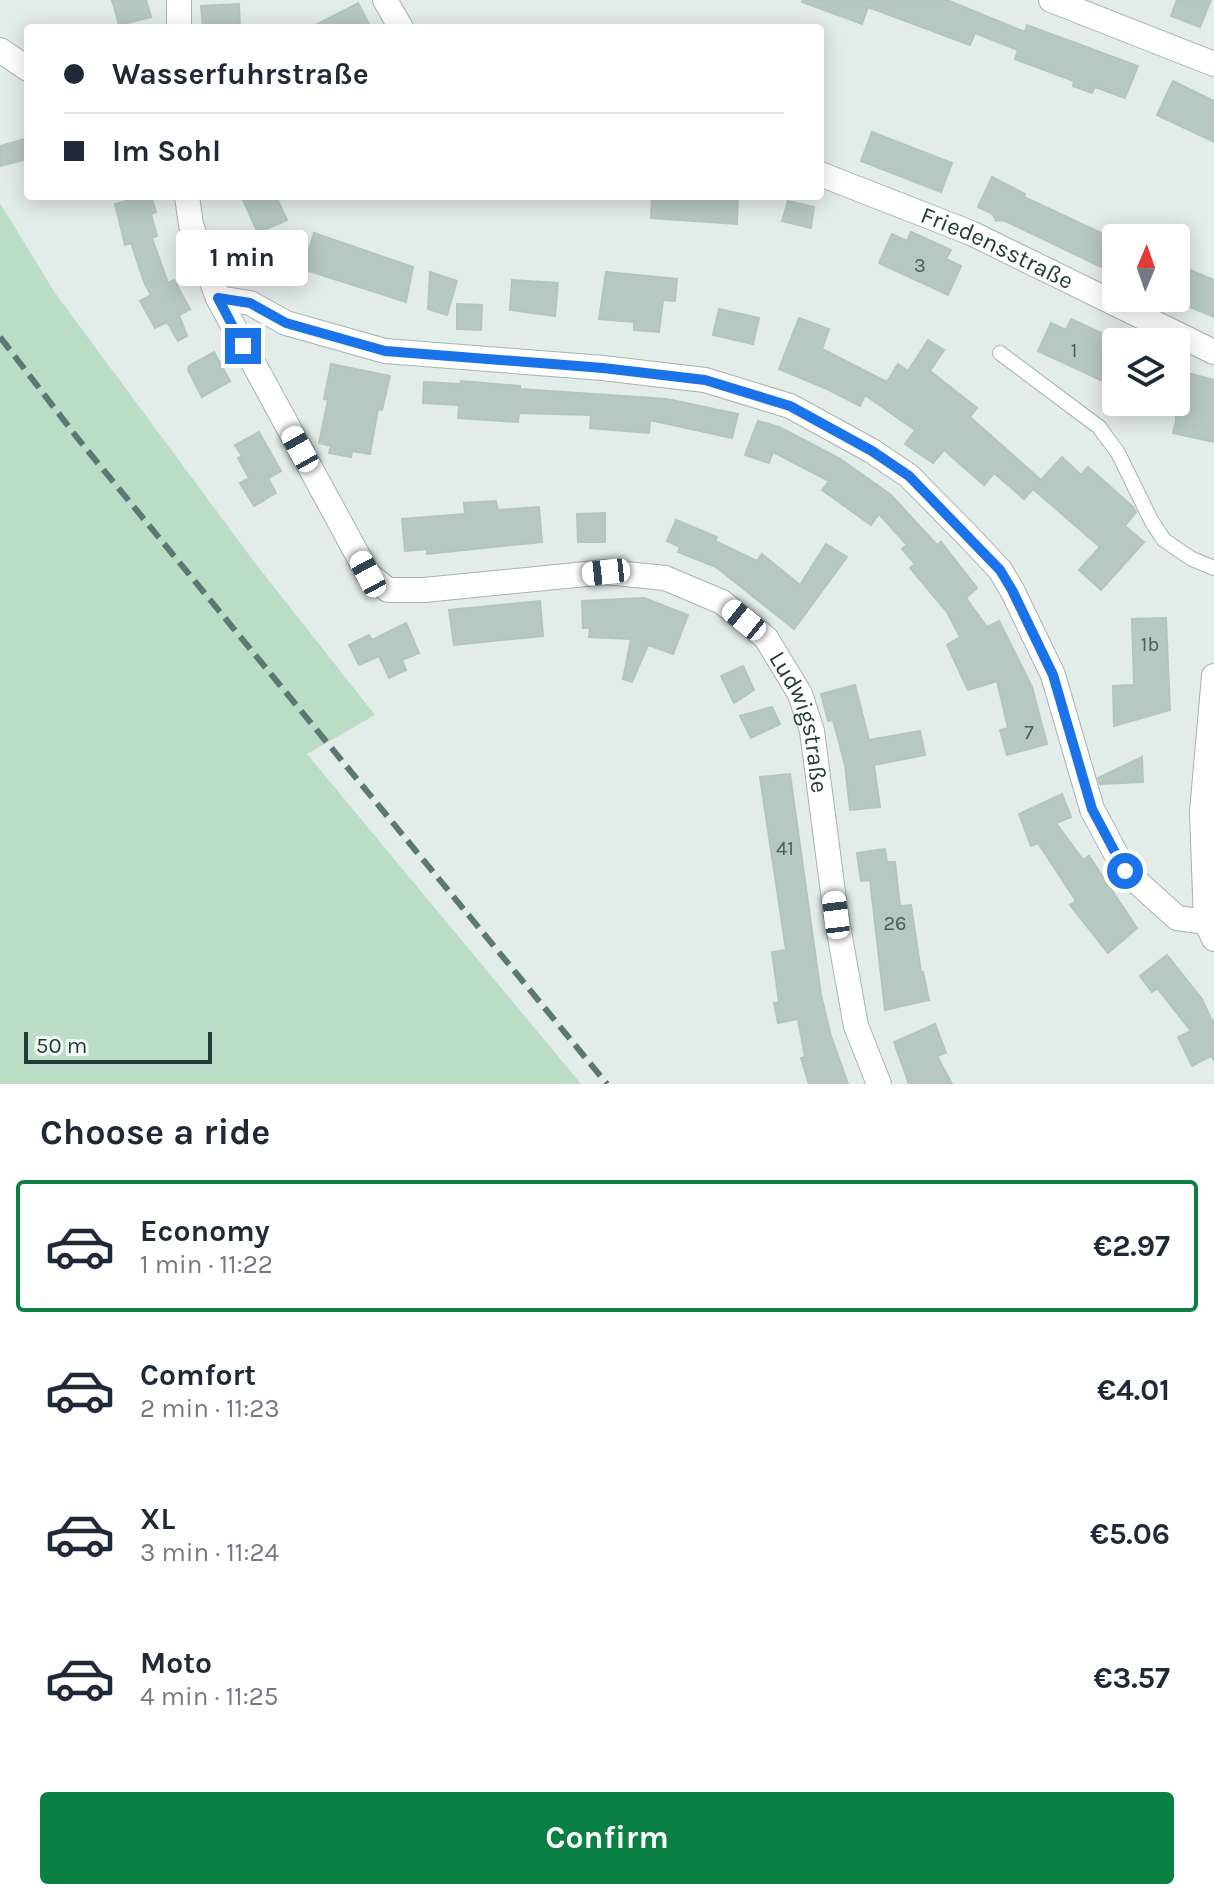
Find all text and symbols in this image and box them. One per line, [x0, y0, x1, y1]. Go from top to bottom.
text: Wasserfuhrstraße [112, 56, 369, 92]
text: Im Sohl [112, 133, 221, 169]
street label: Friedensstraße [917, 201, 1078, 295]
north arrow [1102, 224, 1190, 312]
map controls [1102, 224, 1190, 416]
callout: 1 min [177, 230, 309, 286]
text: 1 min [209, 242, 275, 273]
house number: 3 [914, 254, 926, 277]
route end [225, 328, 261, 364]
button: layers [1102, 328, 1190, 416]
house number: 1 [1071, 339, 1077, 362]
car [278, 422, 322, 476]
car [346, 547, 390, 601]
car [581, 558, 631, 586]
car [718, 596, 770, 644]
house number: 1b [1141, 633, 1159, 656]
street label: Ludwigstraße [763, 646, 834, 795]
house number: 7 [1024, 721, 1034, 744]
house number: 41 [776, 837, 794, 860]
route start [1107, 853, 1143, 889]
car [821, 890, 851, 940]
house number: 26 [883, 912, 907, 935]
scale bar [24, 1028, 212, 1064]
text: 50 m [36, 1033, 87, 1059]
text: Choose a ride [40, 1111, 270, 1153]
icon: car [44, 1210, 116, 1282]
text: Economy [140, 1213, 270, 1249]
text: €2.97 [1093, 1228, 1170, 1264]
text: 1 min · 11:22 [140, 1249, 273, 1280]
icon: car [44, 1354, 116, 1426]
text: Comfort [140, 1357, 256, 1393]
text: €4.01 [1097, 1372, 1170, 1408]
text: 2 min · 11:23 [140, 1393, 280, 1424]
icon: car [44, 1498, 116, 1570]
text: XL [140, 1501, 175, 1537]
text: €5.06 [1090, 1516, 1170, 1552]
text: 3 min · 11:24 [140, 1537, 279, 1568]
icon: car [44, 1642, 116, 1714]
text: Moto [140, 1645, 212, 1681]
text: €3.57 [1093, 1660, 1170, 1696]
text: 4 min · 11:25 [140, 1681, 278, 1712]
button: Confirm [40, 1792, 1174, 1884]

